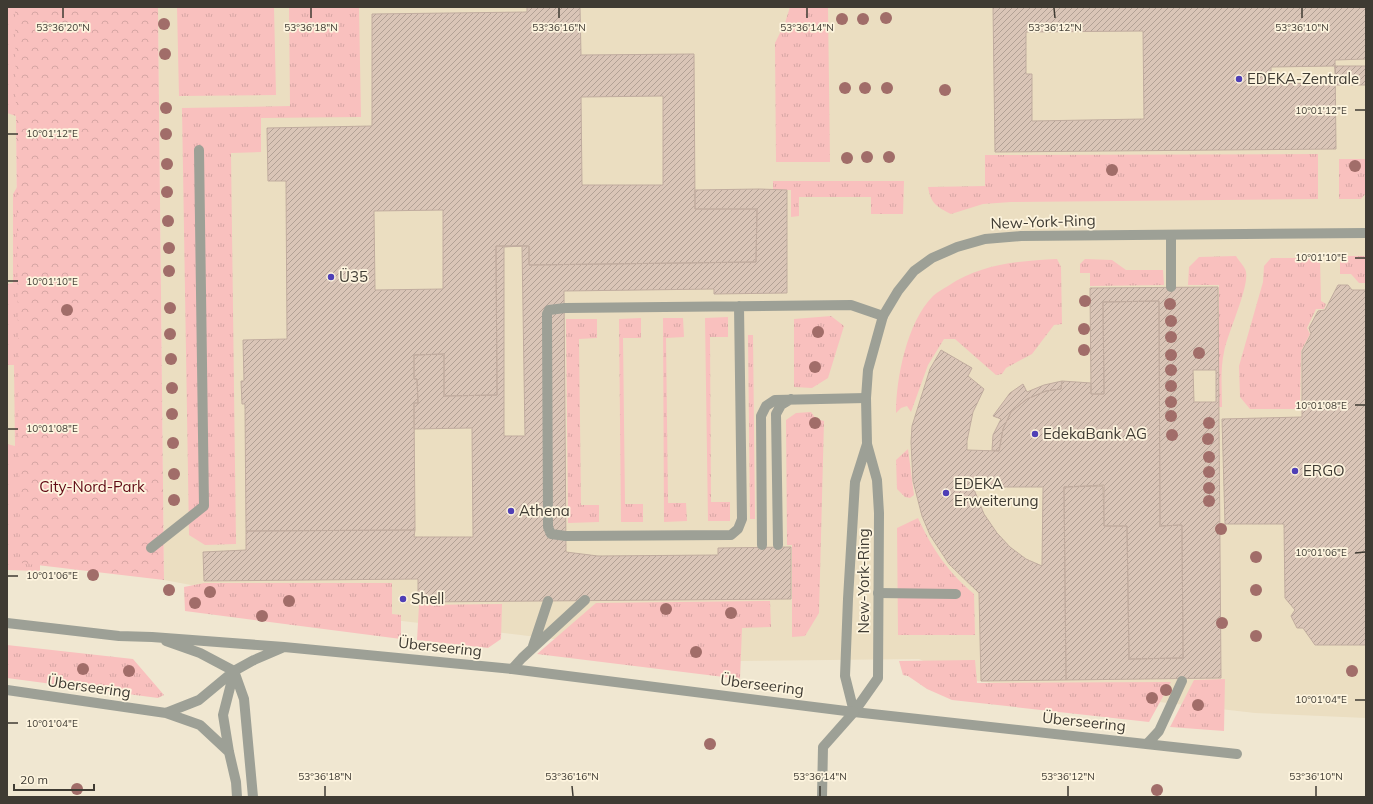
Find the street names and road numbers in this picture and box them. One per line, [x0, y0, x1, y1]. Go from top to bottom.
street label: New-York-Ring [990, 210, 1096, 233]
street label: New-York-Ring [854, 528, 873, 634]
street label: Überseering [397, 633, 483, 660]
street label: Überseering [719, 670, 805, 699]
street label: Überseering [46, 671, 132, 702]
street label: Überseering [1041, 708, 1127, 735]

